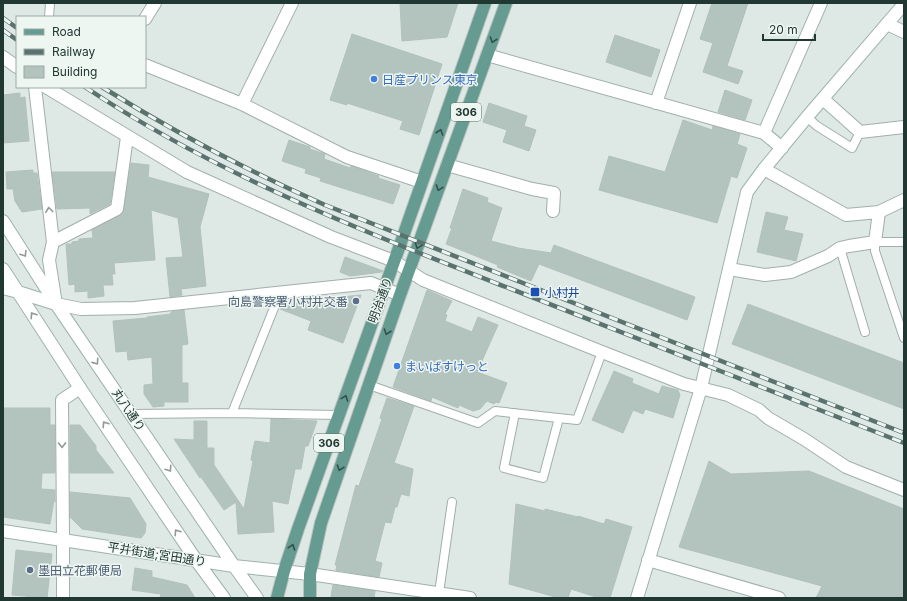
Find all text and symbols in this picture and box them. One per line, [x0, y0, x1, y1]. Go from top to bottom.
legend [16, 16, 146, 88]
scale bar [763, 16, 815, 42]
text: 20 m [769, 22, 798, 37]
text: Road [52, 24, 81, 39]
one-way arrow [489, 36, 497, 43]
text: Railway [52, 44, 96, 59]
text: Building [52, 64, 97, 79]
place label: 日産プリンス東京 [382, 72, 478, 87]
marker: 日産プリンス東京 [369, 74, 379, 84]
road number: 306 [451, 103, 481, 121]
one-way arrow [435, 129, 444, 136]
one-way arrow [435, 185, 444, 192]
one-way arrow [45, 207, 54, 213]
one-way arrow [415, 243, 423, 250]
one-way arrow [19, 250, 27, 257]
street label: 明治通り [365, 275, 395, 325]
place label: 小村井 [544, 285, 580, 300]
marker: 小村井 [529, 286, 541, 298]
place label: 向島警察署小村井交番 [228, 294, 348, 309]
marker: 向島警察署小村井交番 [351, 296, 361, 306]
one-way arrow [30, 312, 38, 319]
one-way arrow [384, 328, 392, 335]
one-way arrow [91, 358, 99, 365]
place label: まいばすけっと [405, 359, 489, 374]
marker: まいばすけっと [392, 361, 402, 371]
street label: 丸八通り [109, 386, 149, 434]
one-way arrow [340, 395, 348, 402]
one-way arrow [102, 421, 110, 428]
road number: 306 [314, 434, 344, 452]
one-way arrow [58, 442, 66, 448]
one-way arrow [337, 464, 345, 471]
one-way arrow [164, 465, 171, 472]
one-way arrow [175, 529, 182, 536]
street label: 平井街道;宮田通り [107, 539, 207, 569]
one-way arrow [287, 544, 296, 551]
place label: 墨田立花郵便局 [38, 563, 122, 578]
marker: 墨田立花郵便局 [25, 565, 35, 575]

